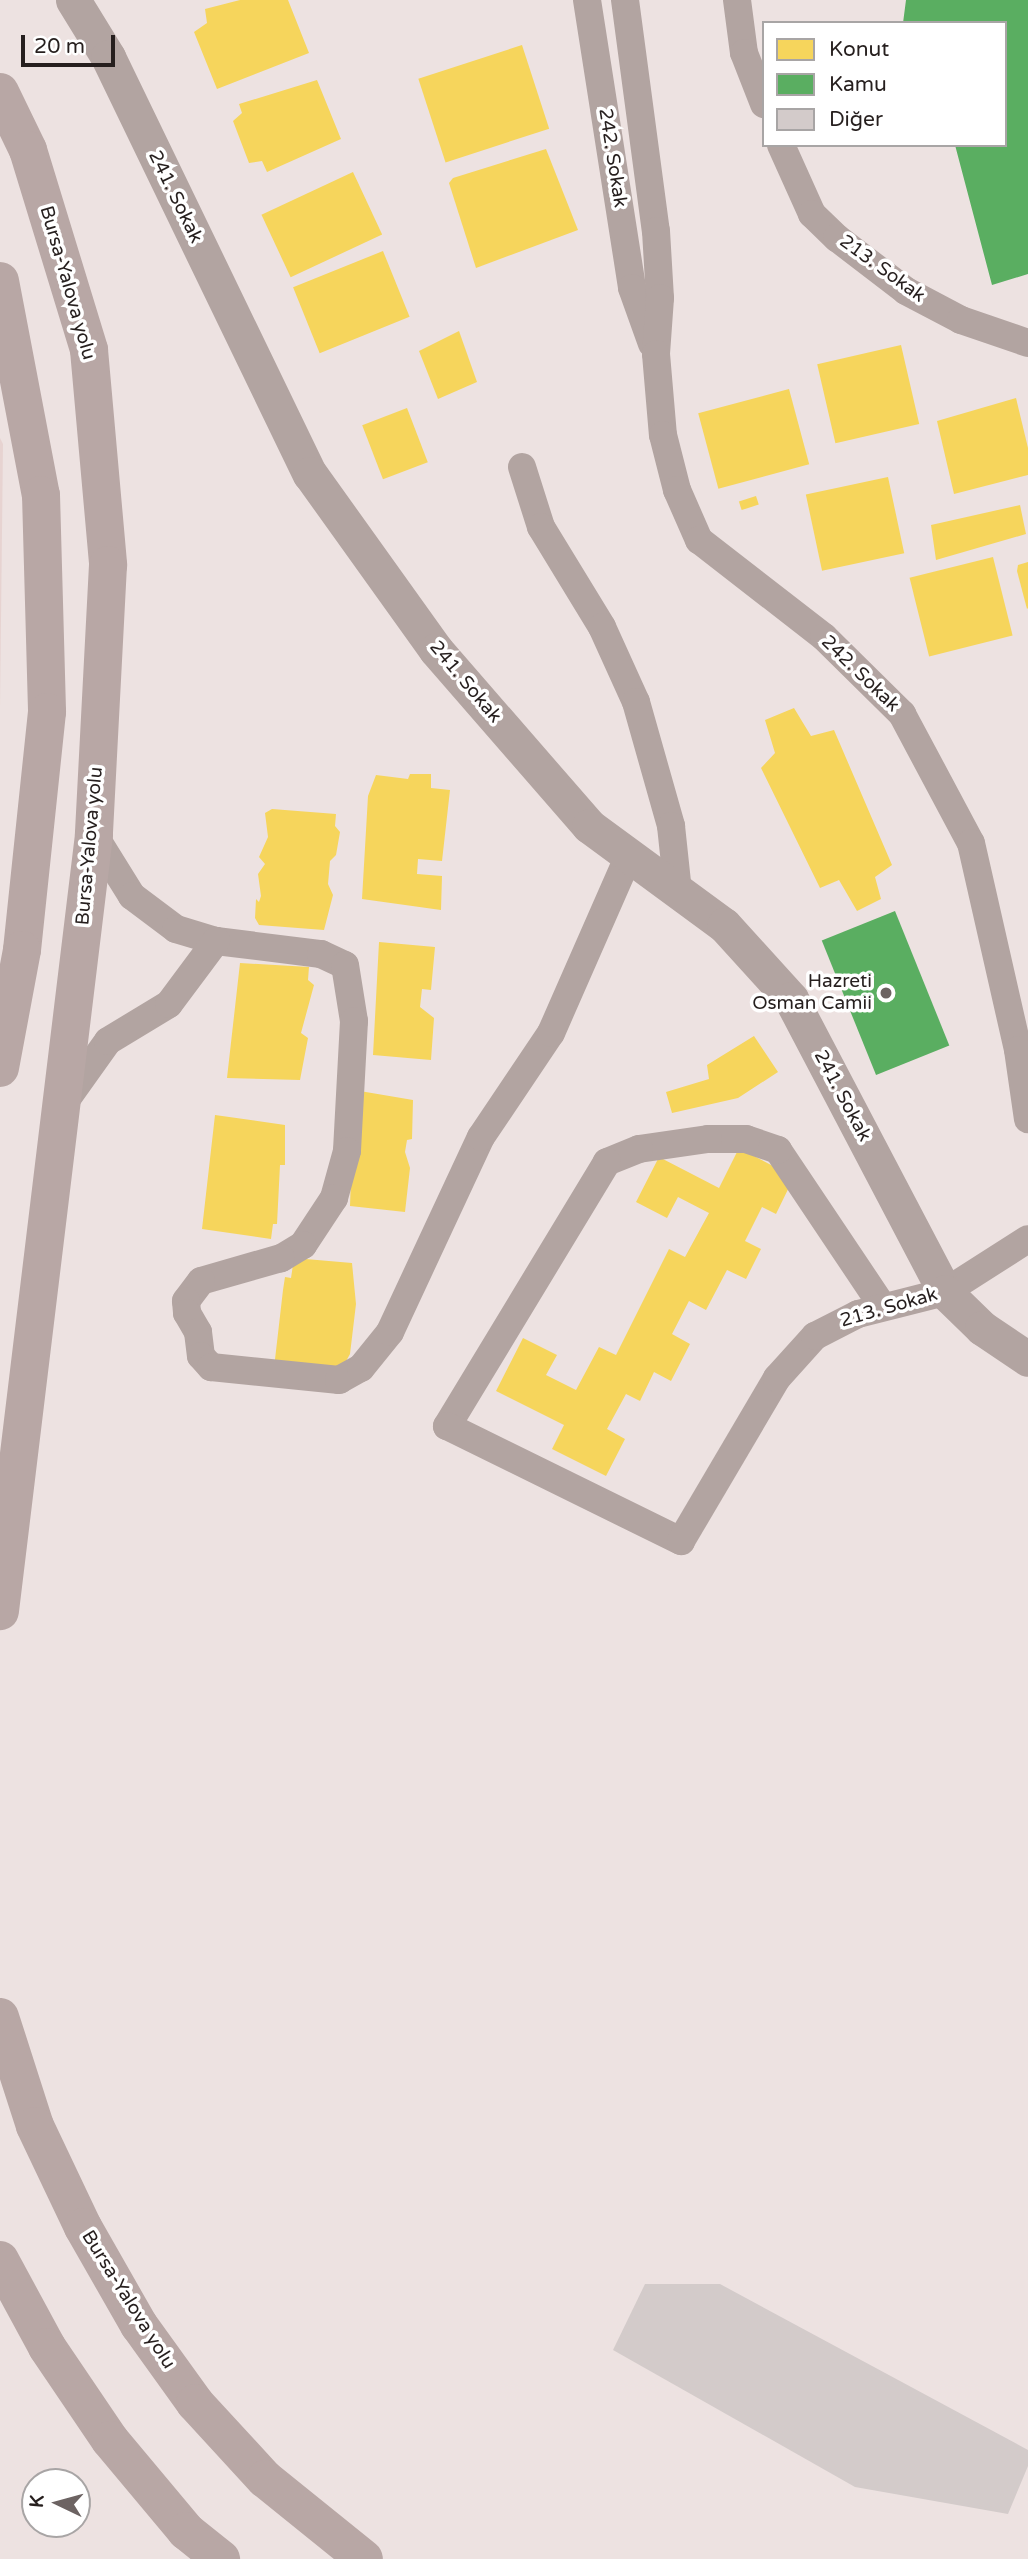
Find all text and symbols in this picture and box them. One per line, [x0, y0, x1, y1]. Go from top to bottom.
scale bar [24, 21, 119, 65]
legend [762, 21, 1007, 147]
text: 20 m [34, 34, 85, 59]
text: Konut [829, 37, 889, 62]
text: Kamu [829, 72, 887, 97]
street label: 242. Sokak [593, 107, 631, 209]
text: Diğer [829, 107, 883, 132]
street label: 241. Sokak [143, 147, 207, 247]
street label: Bursa-Yalova yolu [34, 203, 100, 363]
street label: 213. Sokak [835, 230, 929, 308]
street label: 242. Sokak [816, 631, 904, 717]
street label: 241. Sokak [424, 636, 506, 728]
street label: Bursa-Yalova yolu [72, 766, 108, 926]
place label: Hazreti Osman Camii [752, 971, 872, 1015]
marker: Hazreti Osman Camii [878, 985, 894, 1001]
street label: 241. Sokak [808, 1046, 876, 1146]
street label: 213. Sokak [838, 1283, 940, 1333]
street label: Bursa-Yalova yolu [76, 2226, 180, 2374]
north arrow [21, 2468, 91, 2538]
text: K [26, 2494, 49, 2509]

